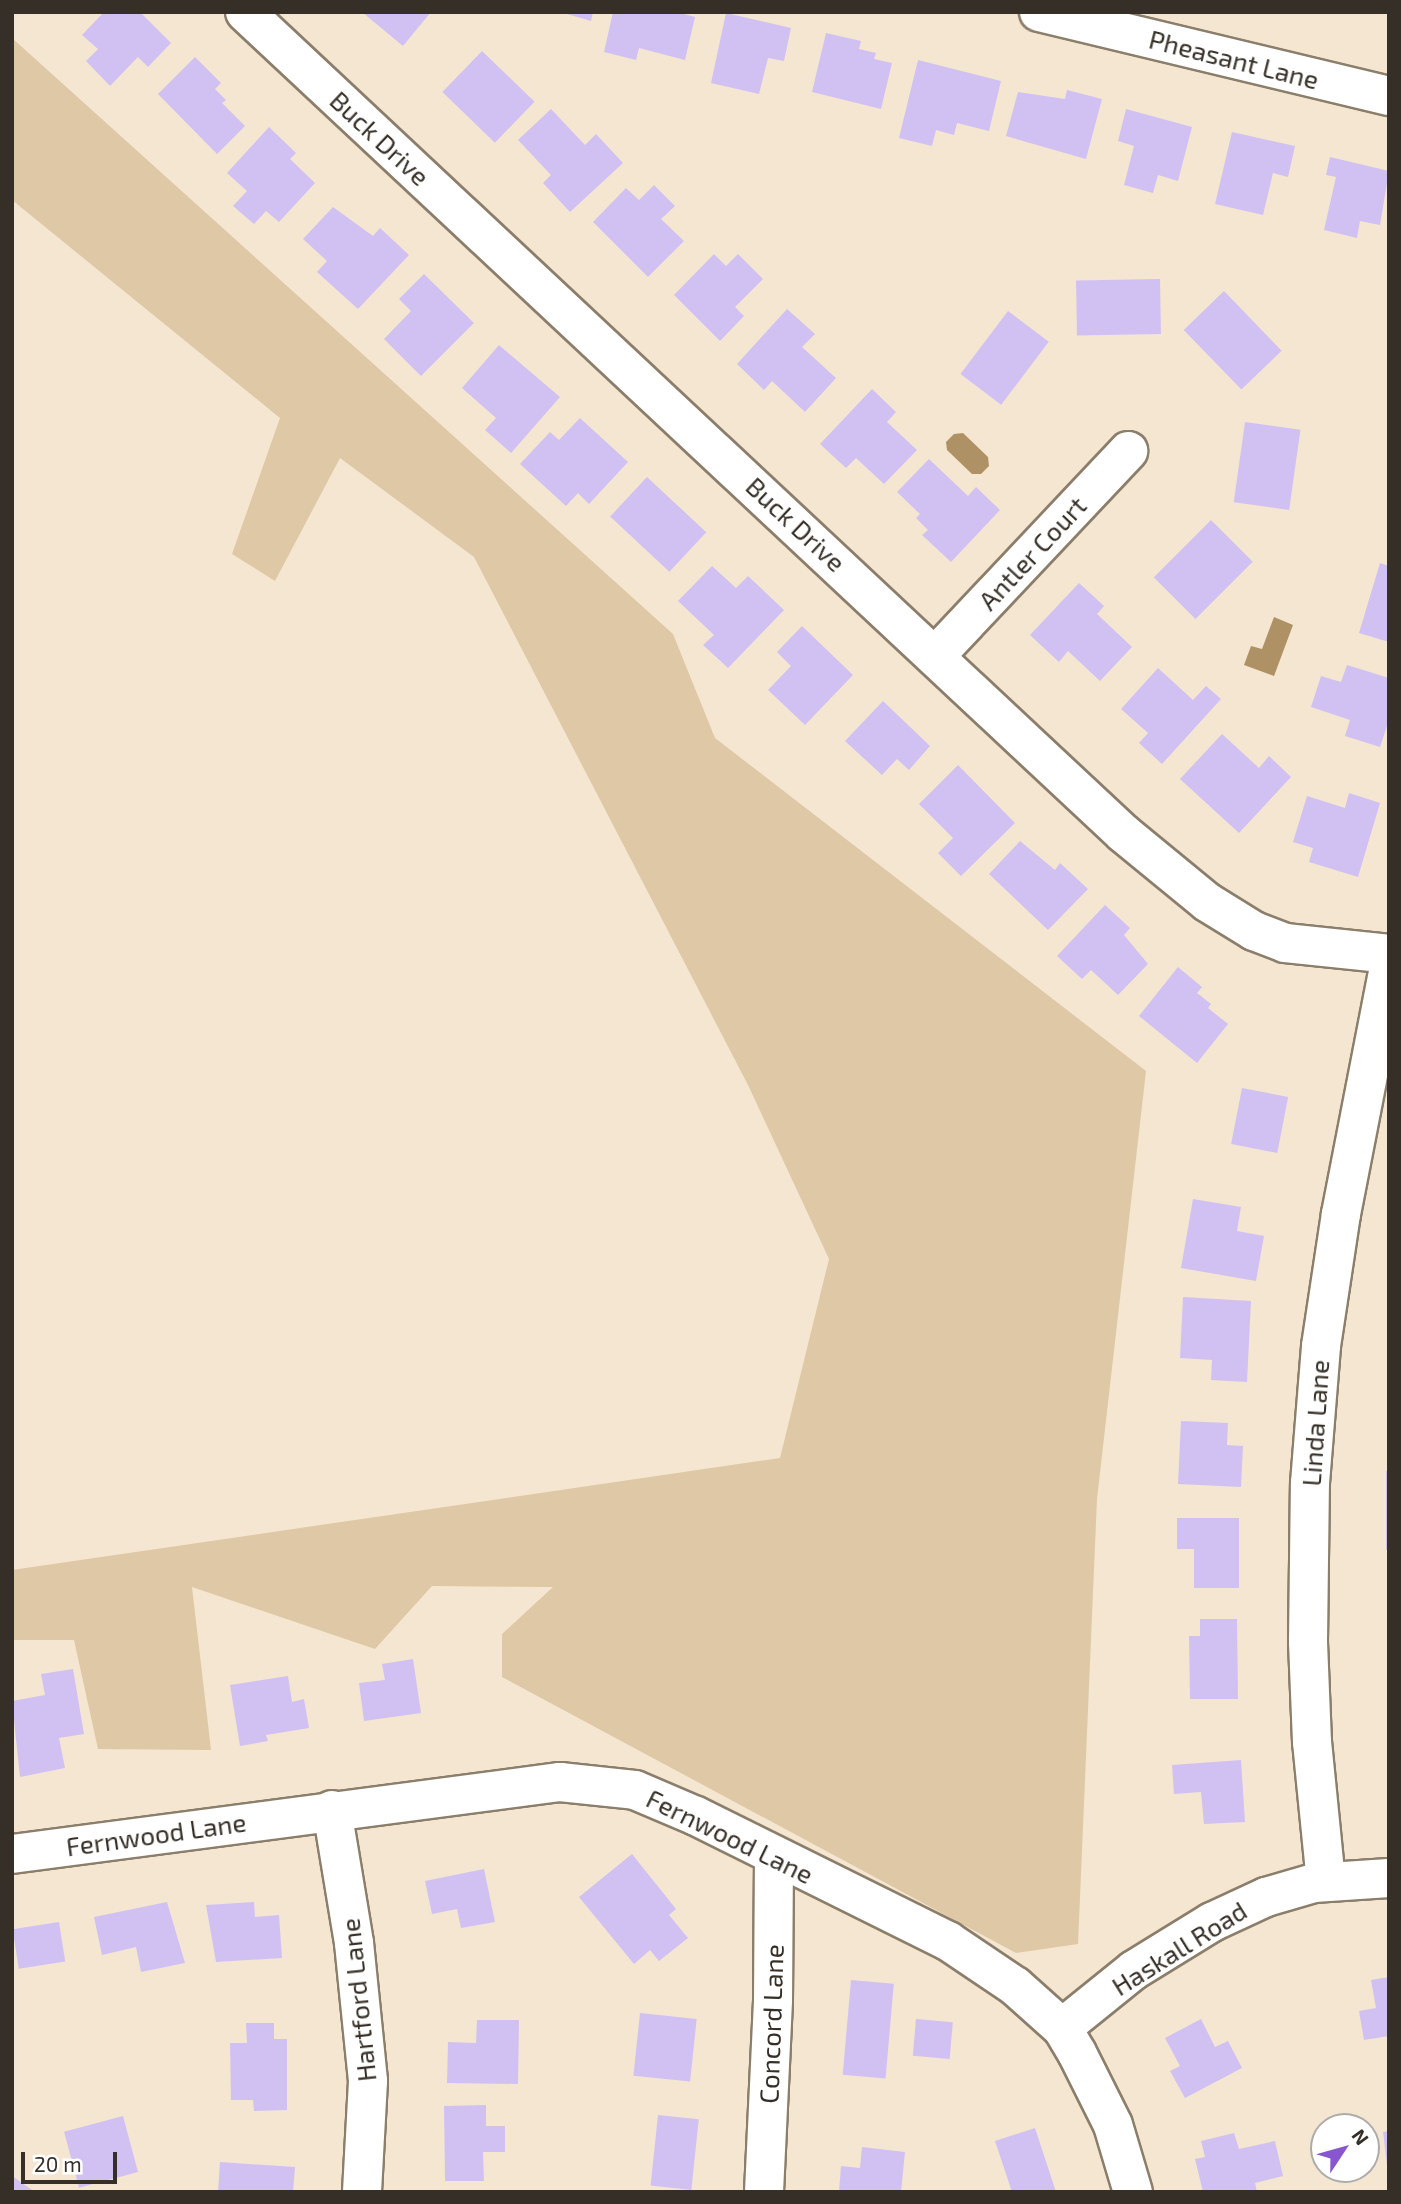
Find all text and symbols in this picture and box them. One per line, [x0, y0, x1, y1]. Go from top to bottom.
street label: Pheasant Lane [1146, 23, 1322, 95]
street label: Buck Drive [324, 84, 436, 192]
street label: Buck Drive [740, 470, 852, 578]
street label: Antler Court [972, 490, 1092, 616]
street label: Linda Lane [1295, 1359, 1335, 1487]
street label: Fernwood Lane [642, 1782, 818, 1890]
street label: Fernwood Lane [64, 1806, 248, 1862]
street label: Haskall Road [1106, 1894, 1252, 2002]
street label: Hartford Lane [334, 1917, 382, 2083]
street label: Concord Lane [753, 1944, 789, 2104]
north arrow [1310, 2113, 1380, 2183]
text: N [1347, 2124, 1374, 2149]
scale bar [24, 2138, 121, 2182]
text: 20 m [34, 2151, 82, 2176]

